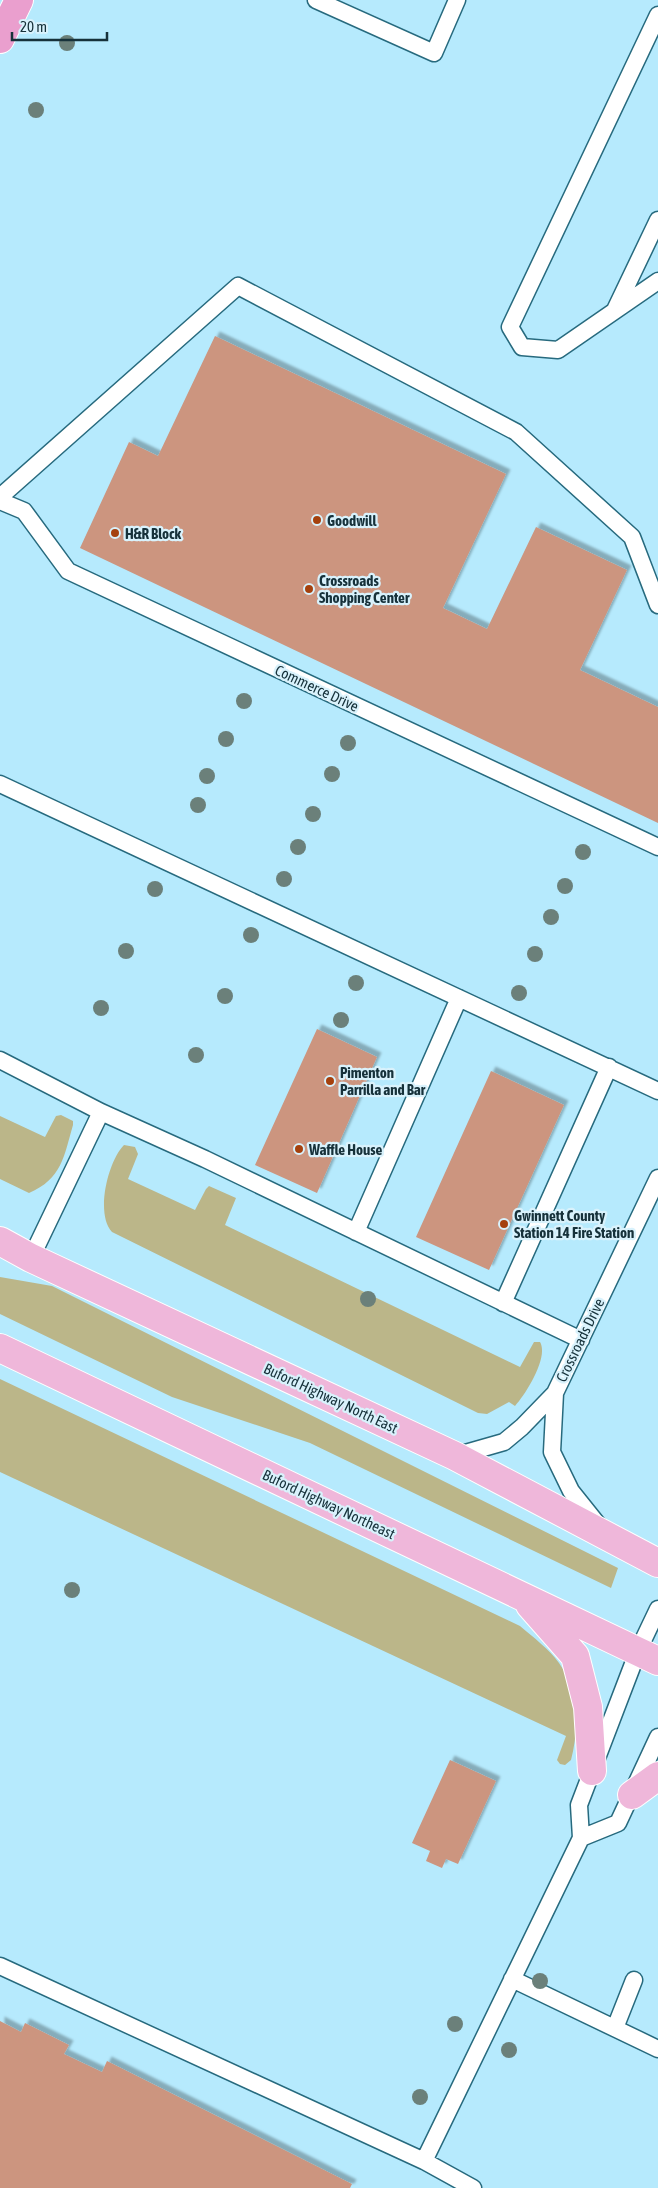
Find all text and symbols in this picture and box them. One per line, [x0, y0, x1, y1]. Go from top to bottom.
scale bar [12, 10, 108, 42]
text: 20 m [20, 18, 47, 35]
place label: Goodwill [327, 512, 378, 529]
marker: Goodwill [311, 514, 323, 526]
place label: H&R Block [125, 525, 182, 542]
marker: H&R Block [109, 527, 121, 539]
place label: Crossroads Shopping Center [319, 572, 410, 606]
marker: Crossroads Shopping Center [303, 583, 315, 595]
street label: Commerce Drive [273, 661, 362, 715]
place label: Pimenton Parrilla and Bar [340, 1064, 426, 1098]
marker: Pimenton Parrilla and Bar [324, 1075, 336, 1087]
place label: Waffle House [308, 1141, 383, 1158]
marker: Waffle House [293, 1143, 305, 1155]
place label: Gwinnett County Station 14 Fire Station [514, 1207, 634, 1241]
marker: Gwinnett County Station 14 Fire Station [498, 1218, 510, 1230]
street label: Crossroads Drive [552, 1295, 608, 1385]
street label: Buford Highway North East [261, 1359, 401, 1437]
street label: Buford Highway Northeast [260, 1466, 398, 1542]

